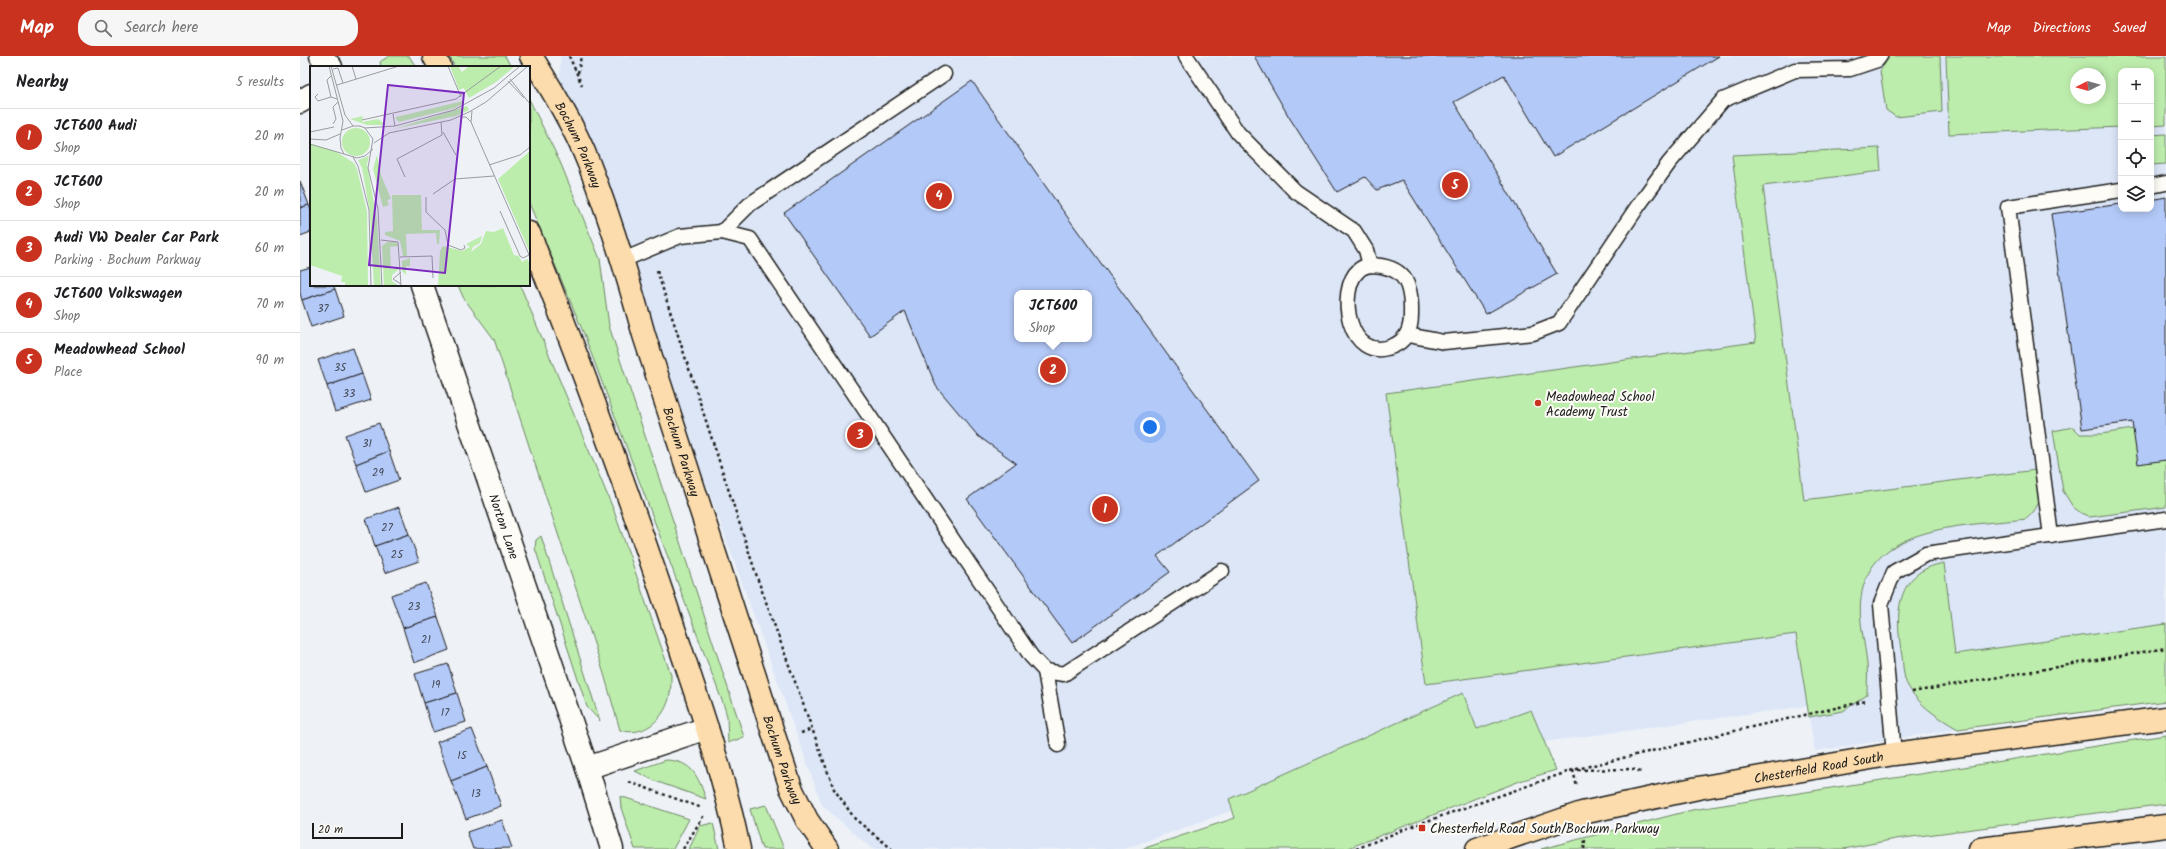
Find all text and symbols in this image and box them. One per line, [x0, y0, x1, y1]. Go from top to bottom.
search box [78, 10, 358, 46]
text: Map [20, 13, 54, 43]
text: Search here [124, 16, 198, 40]
icon: search [92, 17, 114, 39]
text: Map [1986, 17, 2011, 39]
text: Directions [2033, 17, 2091, 39]
text: Saved [2113, 17, 2146, 39]
inset map [310, 66, 530, 286]
north arrow [2070, 68, 2106, 104]
map controls [2118, 68, 2154, 212]
button: + [2118, 68, 2154, 104]
text: Nearby [16, 69, 68, 96]
text: 5 results [236, 72, 284, 93]
street label: Bochum Parkway [548, 98, 607, 192]
button: − [2118, 104, 2154, 140]
text: JCT600 Audi [54, 114, 137, 138]
text: 1 [27, 126, 31, 147]
text: 20 m [254, 126, 284, 147]
text: Shop [54, 138, 80, 159]
button: locate [2118, 140, 2154, 176]
text: JCT600 [54, 170, 102, 194]
pin: 5 [1442, 170, 1468, 200]
button: layers [2118, 176, 2154, 212]
pin: 4 [926, 181, 952, 211]
text: 2 [25, 182, 33, 203]
text: 20 m [254, 182, 284, 203]
text: Shop [54, 194, 80, 215]
text: Audi VW Dealer Car Park [54, 226, 218, 250]
text: 3 [25, 238, 33, 259]
text: 60 m [255, 238, 284, 259]
text: Parking · Bochum Parkway [54, 250, 201, 271]
text: JCT600 Volkswagen [54, 282, 182, 306]
popup [1014, 290, 1092, 342]
text: 4 [25, 294, 33, 315]
text: 70 m [256, 294, 284, 315]
text: JCT600 [1029, 294, 1077, 318]
house number: 37 [317, 300, 330, 318]
text: Shop [54, 306, 80, 327]
text: Shop [1029, 318, 1055, 339]
text: Meadowhead School [54, 338, 185, 362]
text: 5 [26, 350, 32, 371]
text: 90 m [256, 350, 284, 371]
pin: 2 [1040, 355, 1066, 385]
house number: 35 [334, 359, 347, 377]
text: Place [54, 362, 82, 383]
house number: 33 [343, 385, 355, 403]
place label: Meadowhead School Academy Trust [1546, 387, 1655, 423]
marker: Meadowhead School Academy Trust [1533, 398, 1543, 408]
street label: Bochum Parkway [656, 404, 705, 501]
your location [1140, 417, 1160, 437]
pin: 3 [847, 420, 873, 450]
house number: 31 [362, 435, 372, 453]
house number: 29 [372, 464, 385, 482]
street label: Norton Lane [482, 491, 524, 563]
pin: 1 [1092, 494, 1118, 524]
house number: 27 [381, 519, 394, 537]
house number: 25 [391, 546, 404, 564]
house number: 23 [408, 598, 420, 616]
house number: 21 [421, 631, 431, 649]
house number: 19 [432, 676, 441, 694]
house number: 17 [441, 704, 450, 722]
street label: Bochum Parkway [756, 713, 807, 809]
house number: 15 [457, 747, 468, 765]
street label: Chesterfield Road South [1752, 747, 1885, 790]
house number: 13 [471, 785, 481, 803]
place label: Chesterfield Road South/Bochum Parkway [1430, 819, 1660, 840]
scale bar [312, 821, 403, 840]
text: 20 m [318, 821, 343, 839]
marker: Chesterfield Road South/Bochum Parkway [1417, 823, 1427, 833]

